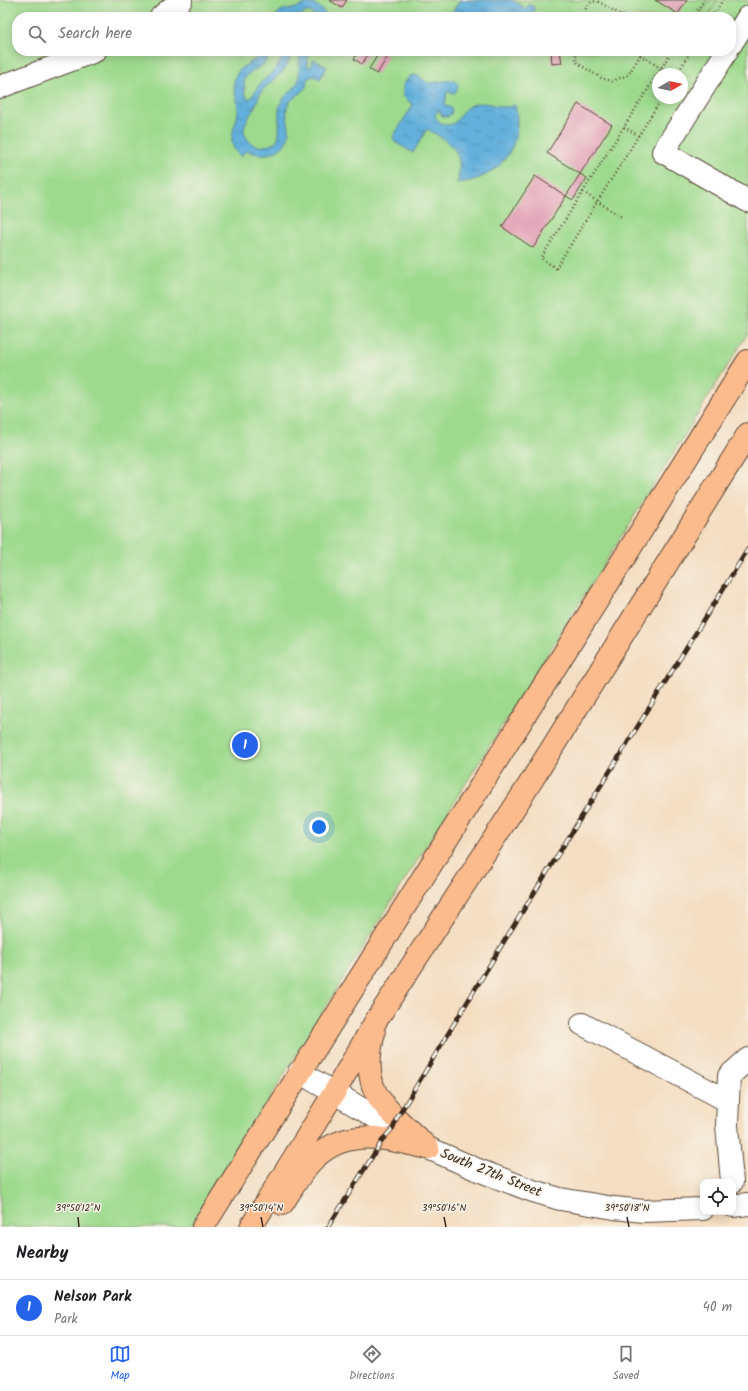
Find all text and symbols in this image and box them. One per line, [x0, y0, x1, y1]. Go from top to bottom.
search box [12, 12, 736, 56]
text: Search here [58, 22, 132, 46]
icon: search [26, 23, 48, 45]
north arrow [652, 68, 688, 104]
pin: 1 [232, 730, 258, 760]
your location [309, 817, 329, 837]
street label: South 27th Street [437, 1143, 546, 1204]
map controls [700, 1179, 736, 1215]
button: locate [700, 1179, 736, 1215]
text: 39°50'12"N [56, 1200, 101, 1216]
text: 39°50'14"N [239, 1200, 283, 1216]
text: 39°50'16"N [422, 1200, 467, 1216]
text: 39°50'18"N [604, 1200, 650, 1216]
text: Nearby [16, 1240, 68, 1267]
text: Nelson Park [54, 1285, 131, 1309]
text: 1 [27, 1297, 31, 1318]
text: 40 m [703, 1297, 732, 1318]
text: Park [54, 1309, 78, 1330]
tab: Map [109, 1343, 131, 1385]
tab: Directions [349, 1343, 395, 1385]
tab: Saved [613, 1343, 639, 1385]

